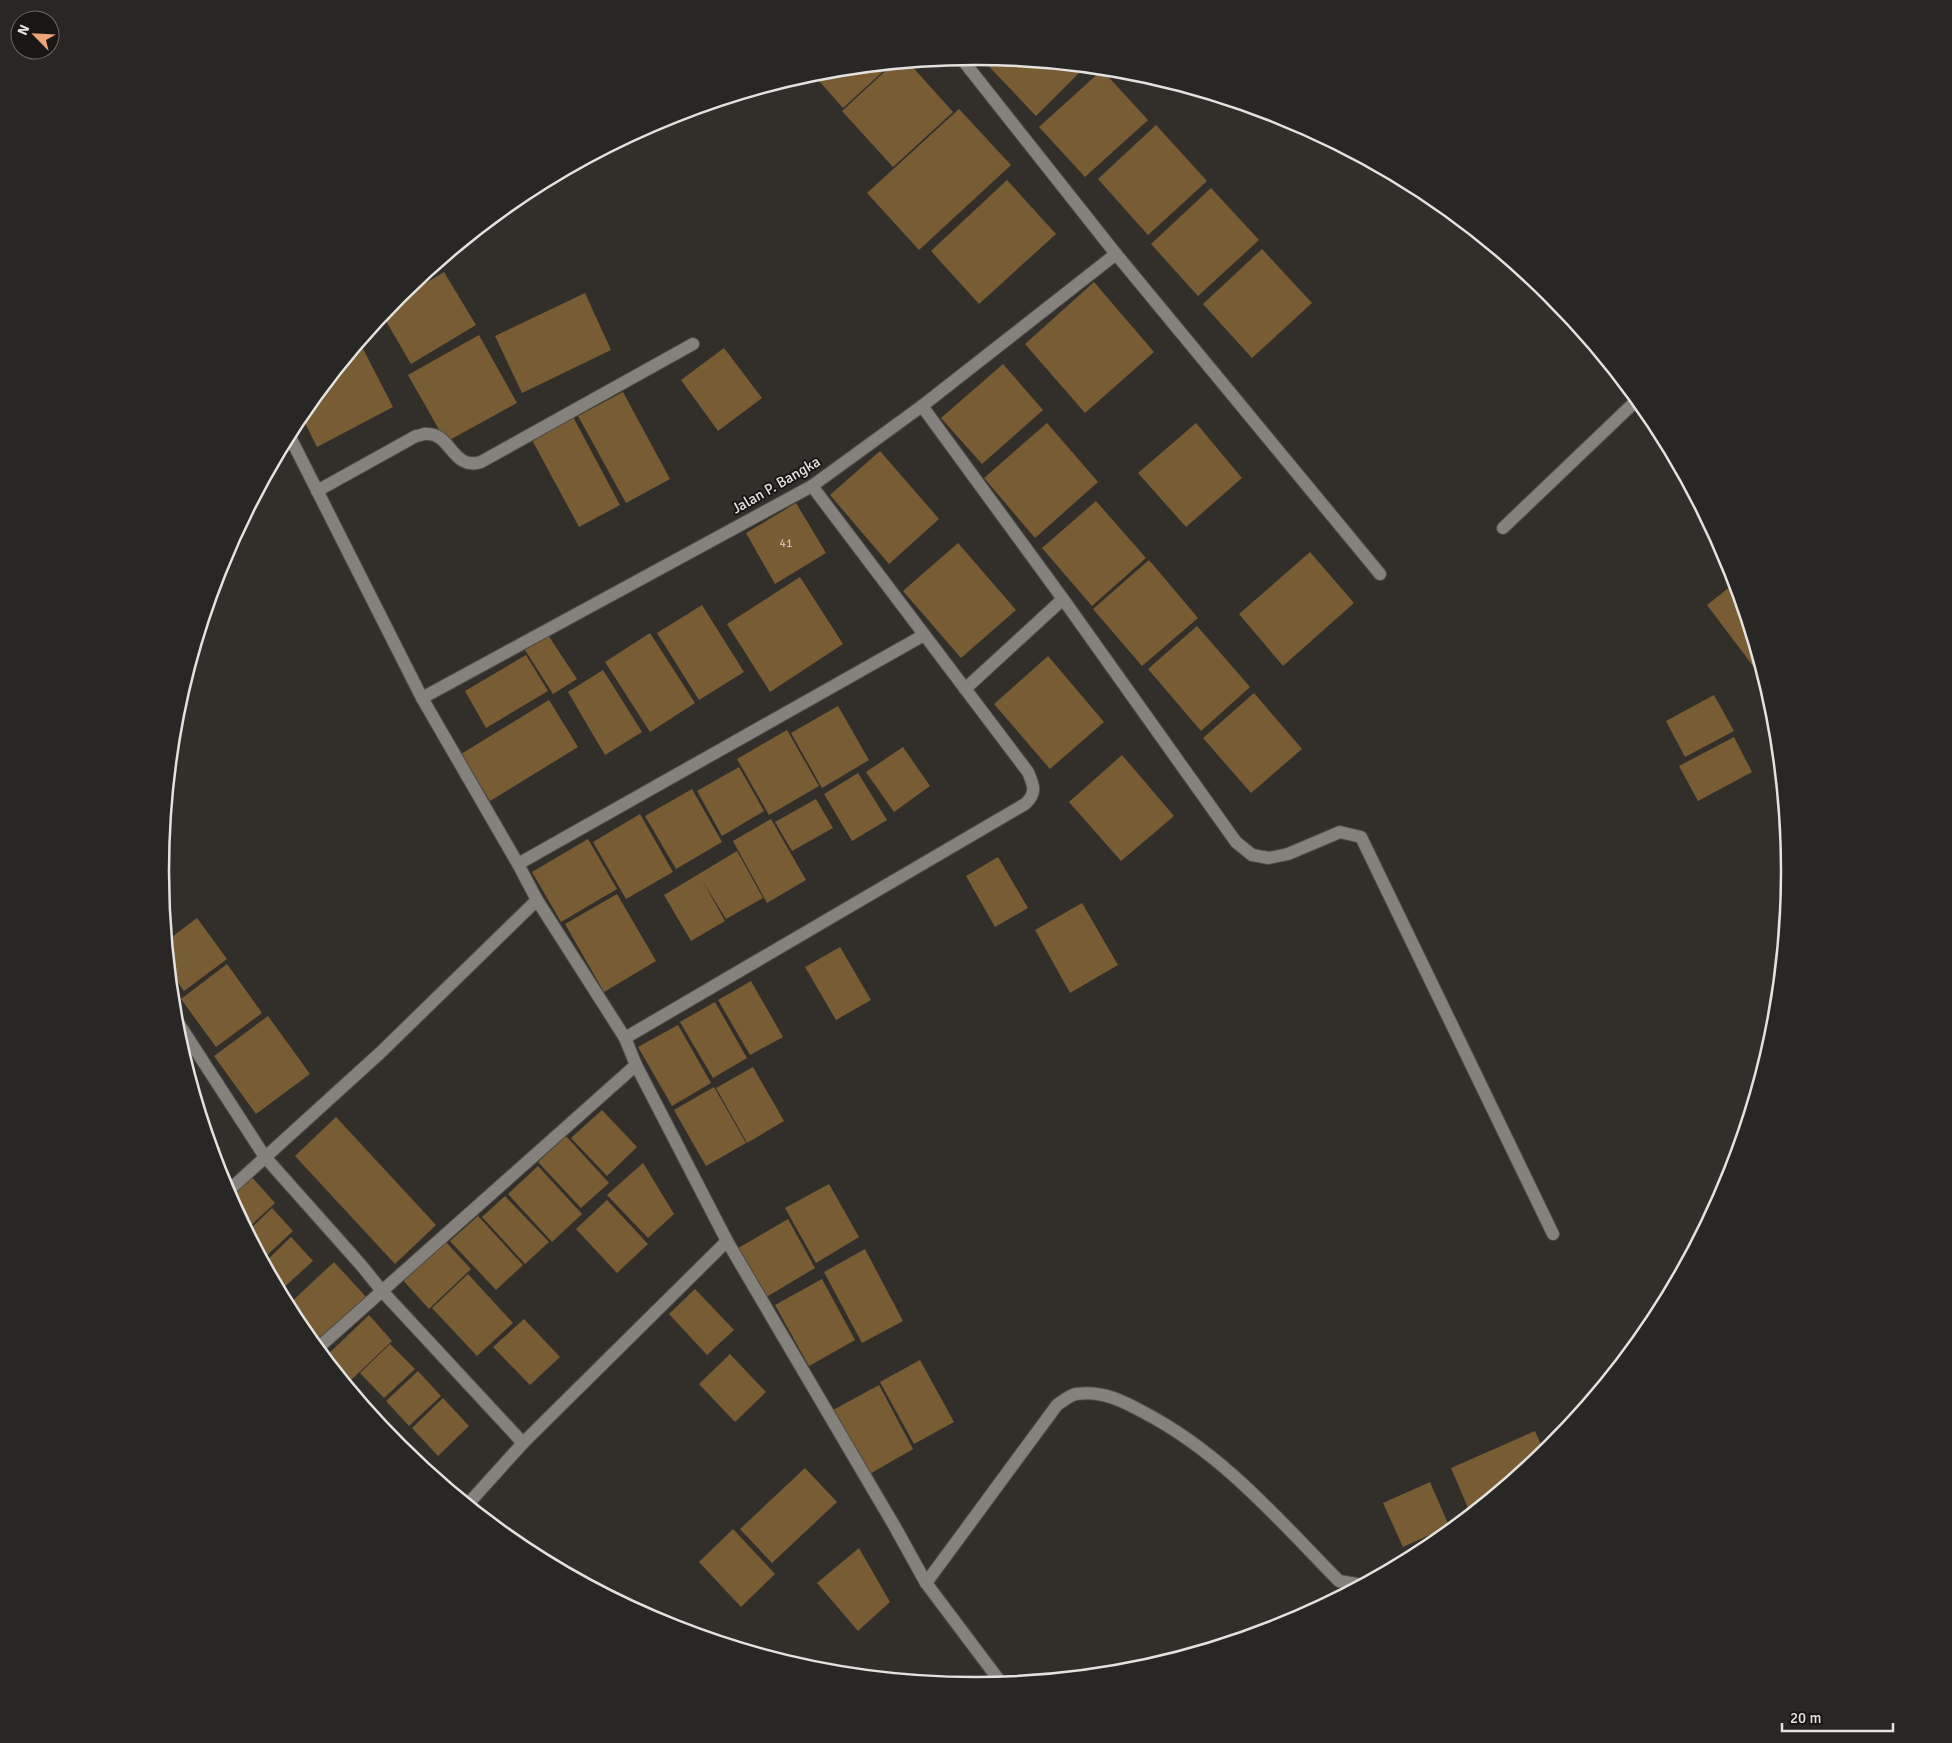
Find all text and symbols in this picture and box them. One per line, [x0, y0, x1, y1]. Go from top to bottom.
north arrow [10, 10, 60, 60]
text: N [14, 22, 33, 38]
street label: Jalan P. Bangka [729, 452, 823, 518]
house number: 41 [780, 536, 792, 551]
scale bar [1782, 1700, 1893, 1732]
text: 20 m [1790, 1709, 1821, 1727]

